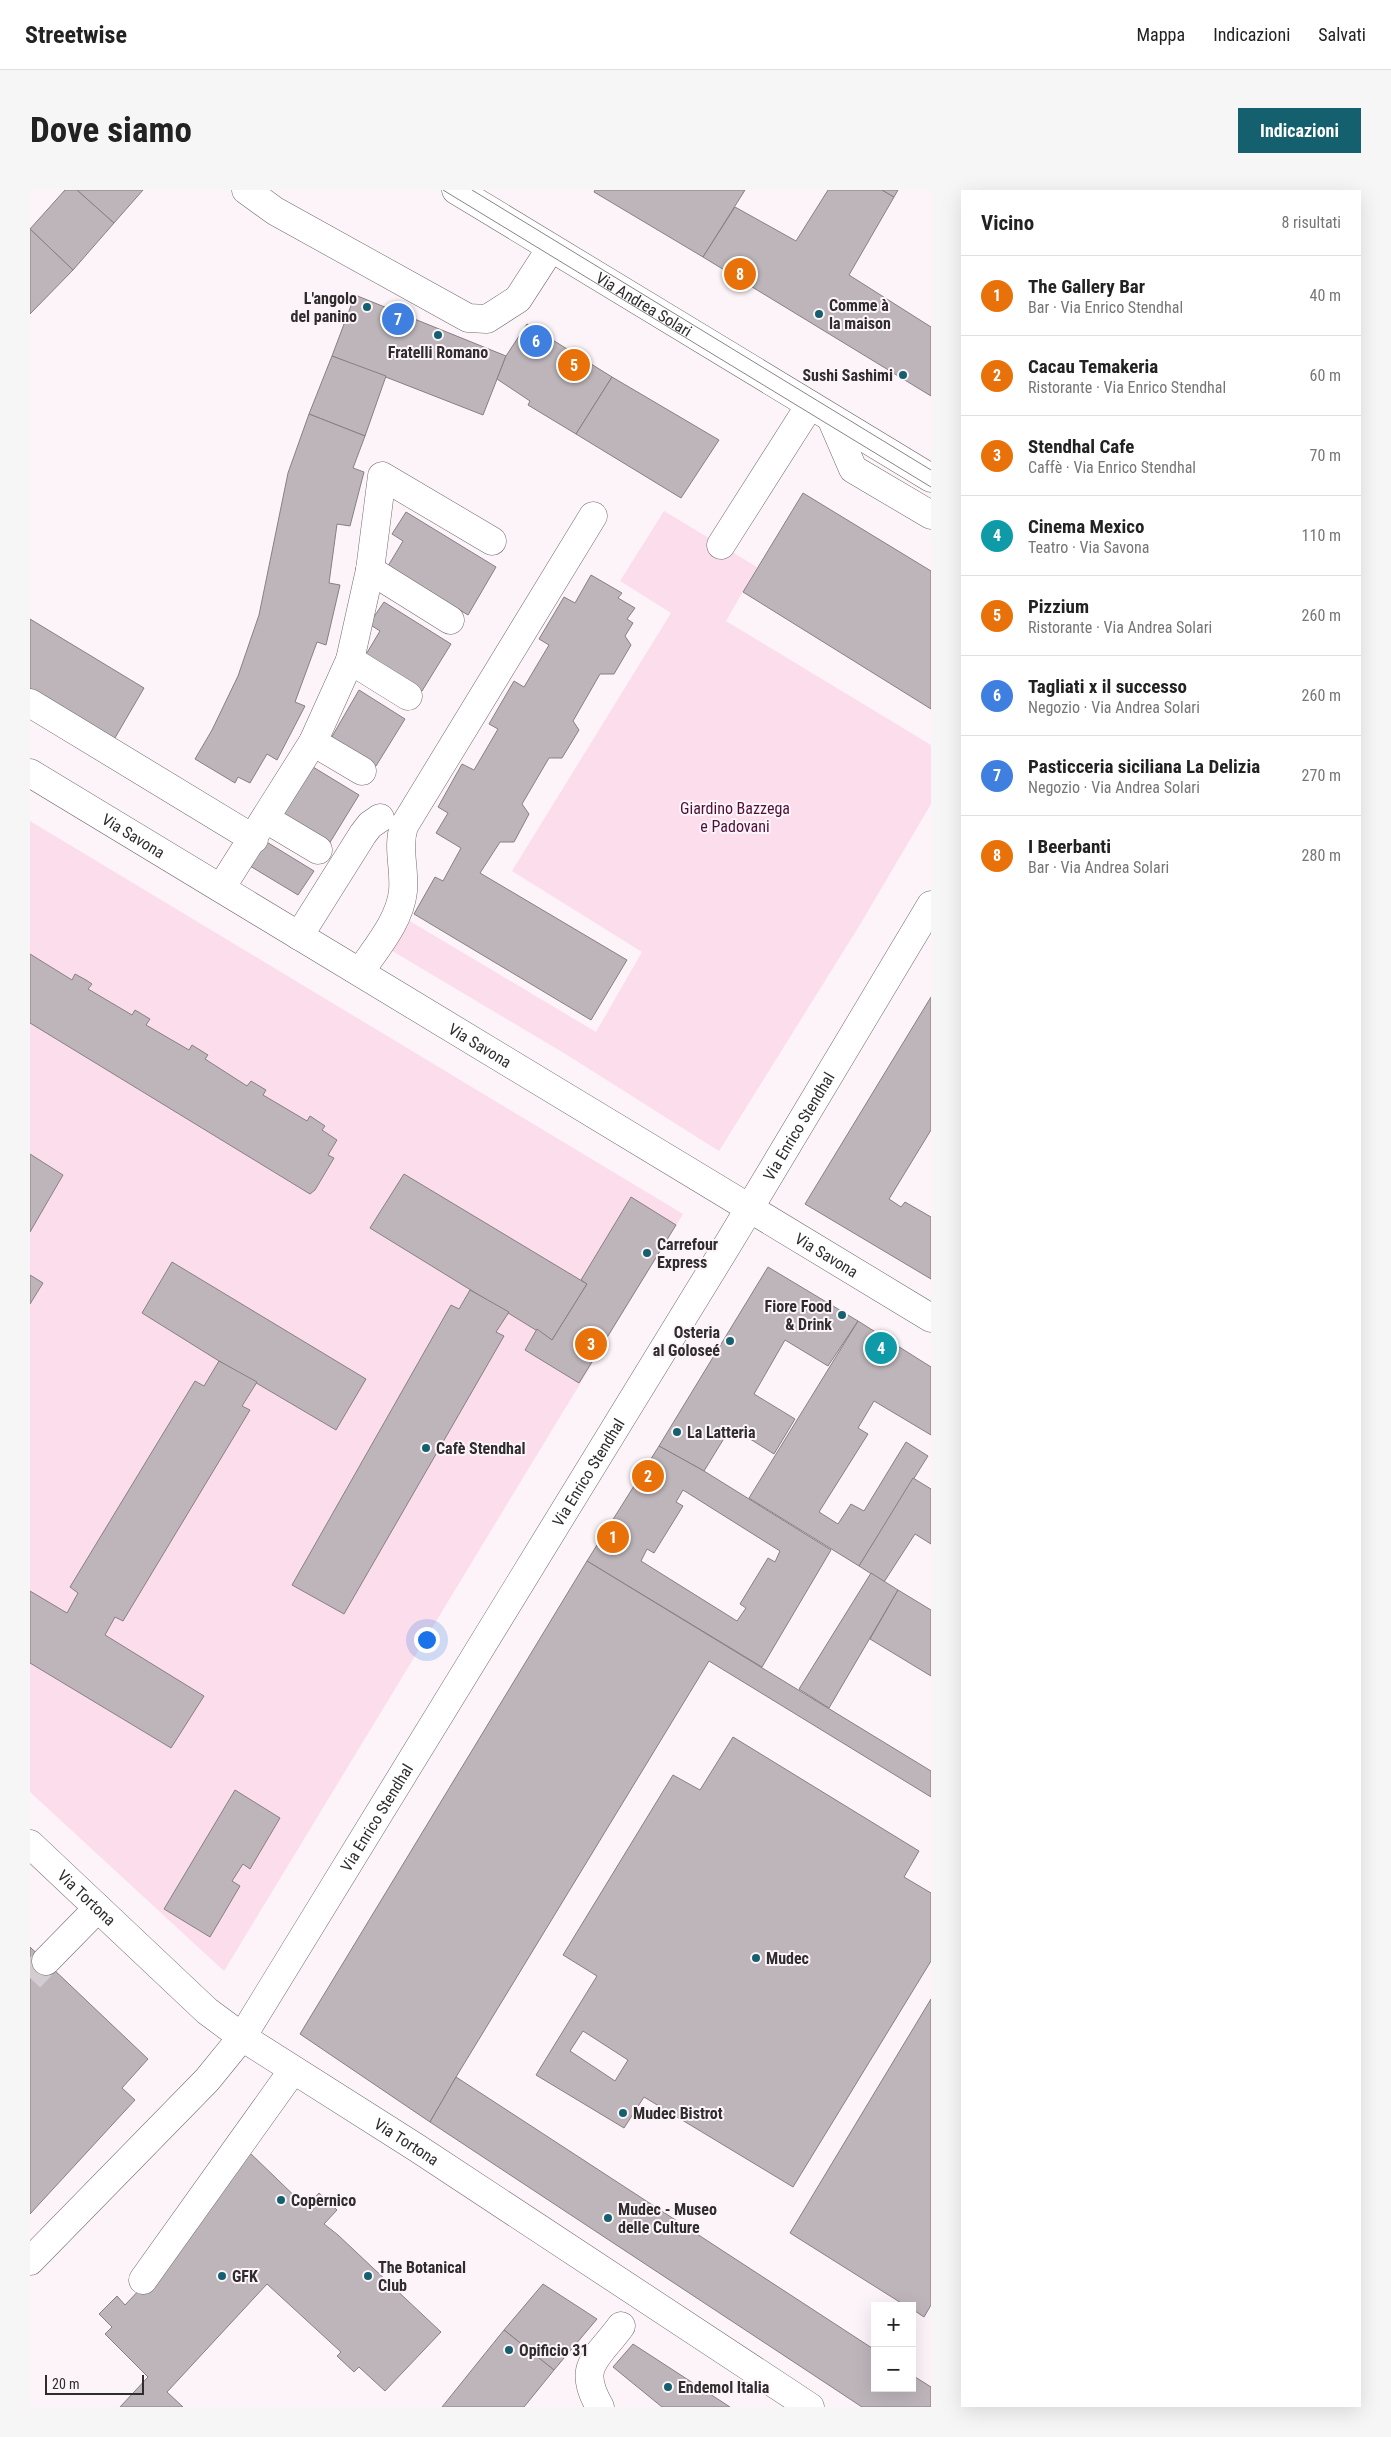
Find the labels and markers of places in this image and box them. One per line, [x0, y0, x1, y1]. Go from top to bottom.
pin: 8 [724, 255, 756, 293]
place label: L'angolo del panino [290, 289, 357, 326]
place label: Comme à la maison [829, 296, 891, 333]
pin: 7 [382, 300, 414, 338]
marker: L'angolo del panino [361, 301, 373, 313]
marker: Comme à la maison [813, 308, 825, 320]
pin: 6 [520, 322, 552, 360]
marker: Fratelli Romano [432, 329, 444, 341]
place label: Fratelli Romano [388, 343, 488, 362]
pin: 5 [558, 346, 590, 384]
place label: Sushi Sashimi [802, 366, 893, 385]
marker: Sushi Sashimi [897, 369, 909, 381]
place label: Carrefour Express [657, 1235, 718, 1272]
marker: Carrefour Express [641, 1247, 653, 1259]
place label: Fiore Food & Drink [765, 1297, 832, 1334]
marker: Fiore Food & Drink [836, 1309, 848, 1321]
place label: Osteria al Goloseé [653, 1323, 720, 1360]
pin: 3 [575, 1325, 607, 1363]
pin: 4 [865, 1329, 897, 1367]
marker: Osteria al Goloseé [724, 1335, 736, 1347]
place label: La Latteria [687, 1423, 756, 1442]
marker: La Latteria [671, 1426, 683, 1438]
place label: Cafè Stendhal [436, 1439, 526, 1458]
marker: Cafè Stendhal [420, 1442, 432, 1454]
pin: 2 [632, 1457, 664, 1495]
pin: 1 [597, 1518, 629, 1556]
place label: Mudec [766, 1949, 809, 1968]
marker: Mudec [750, 1952, 762, 1964]
place label: Mudec Bistrot [633, 2104, 723, 2123]
marker: Mudec Bistrot [617, 2107, 629, 2119]
place label: Copernico [291, 2191, 356, 2210]
marker: Copernico [275, 2194, 287, 2206]
place label: Mudec - Museo delle Culture [618, 2200, 717, 2237]
marker: Mudec - Museo delle Culture [602, 2212, 614, 2224]
place label: The Botanical Club [378, 2258, 466, 2295]
place label: GFK [232, 2267, 258, 2286]
marker: GFK [216, 2270, 228, 2282]
marker: The Botanical Club [362, 2270, 374, 2282]
place label: Opificio 31 [519, 2341, 589, 2360]
marker: Opificio 31 [503, 2344, 515, 2356]
place label: Endemol Italia [678, 2378, 770, 2397]
marker: Endemol Italia [662, 2381, 674, 2393]

